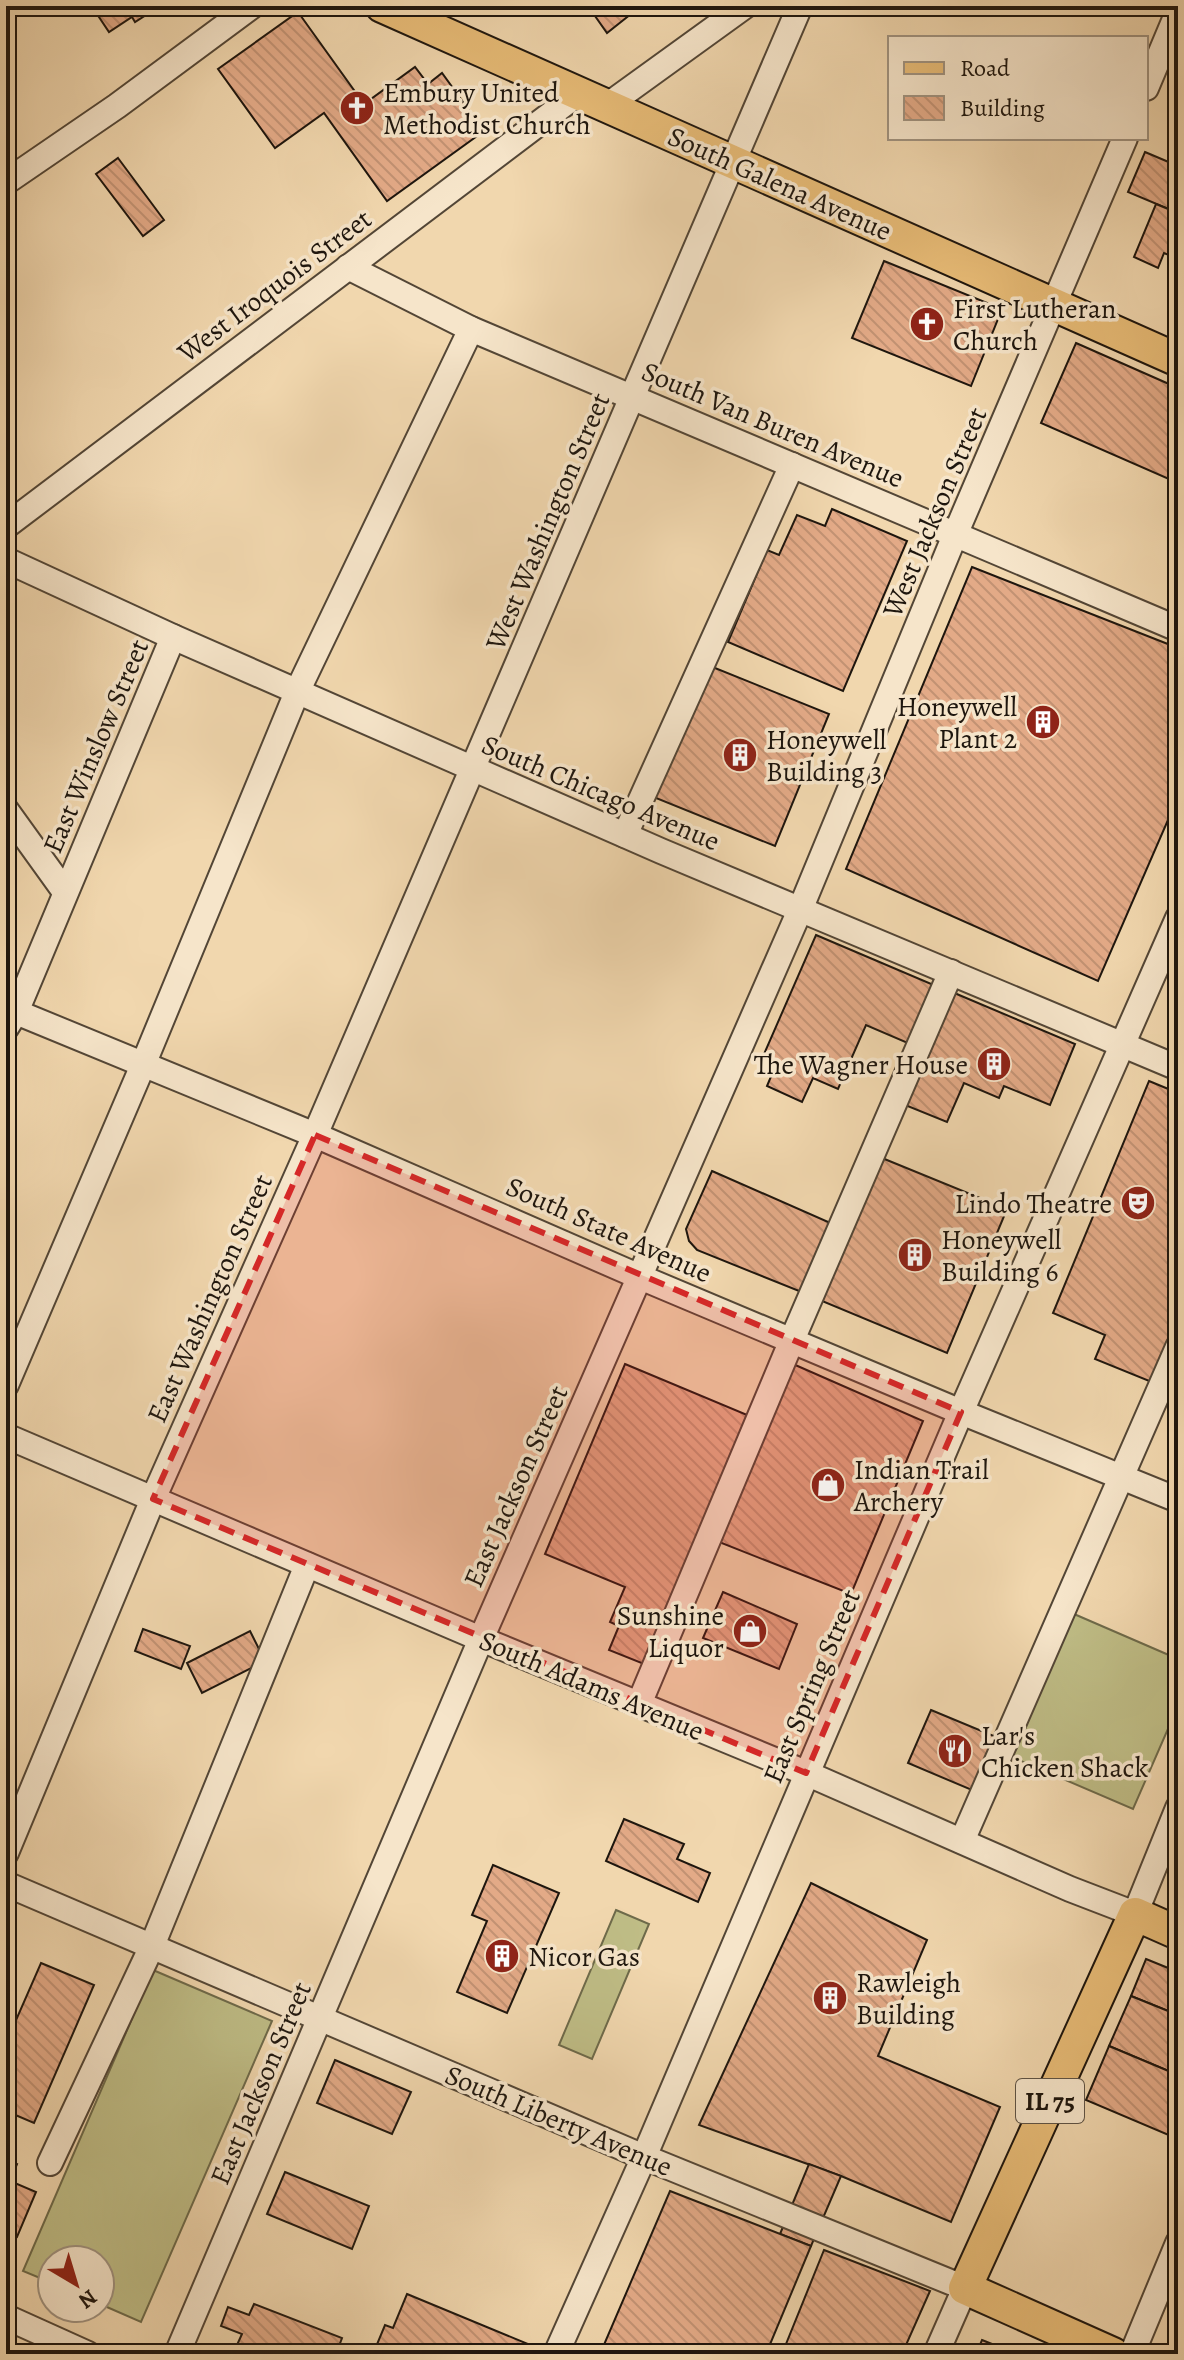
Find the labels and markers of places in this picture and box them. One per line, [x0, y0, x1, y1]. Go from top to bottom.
place label: Embury United Methodist Church [383, 74, 591, 144]
church icon: Embury United Methodist Church [338, 89, 376, 127]
place label: First Lutheran Church [953, 290, 1116, 360]
church icon: First Lutheran Church [908, 305, 946, 343]
place label: Honeywell Plant 2 [897, 688, 1017, 758]
building icon: Honeywell Plant 2 [1024, 703, 1062, 741]
place label: Honeywell Building 3 [766, 721, 887, 791]
building icon: Honeywell Building 3 [721, 736, 759, 774]
building icon: The Wagner House [975, 1045, 1013, 1083]
place label: The Wagner House [754, 1046, 968, 1084]
theatre icon: Lindo Theatre [1119, 1184, 1157, 1222]
place label: Lindo Theatre [954, 1185, 1112, 1223]
place label: Honeywell Building 6 [941, 1221, 1062, 1291]
building icon: Honeywell Building 6 [896, 1236, 934, 1274]
place label: Indian Trail Archery [853, 1451, 989, 1521]
shop icon: Indian Trail Archery [809, 1466, 847, 1504]
place label: Sunshine Liquor [617, 1597, 724, 1667]
shop icon: Sunshine Liquor [731, 1612, 769, 1650]
place label: Lar's Chicken Shack [981, 1717, 1148, 1787]
restaurant icon: Lar's Chicken Shack [936, 1732, 974, 1770]
building icon: Nicor Gas [483, 1937, 521, 1975]
place label: Nicor Gas [528, 1938, 640, 1976]
place label: Rawleigh Building [856, 1964, 961, 2034]
building icon: Rawleigh Building [811, 1979, 849, 2017]

